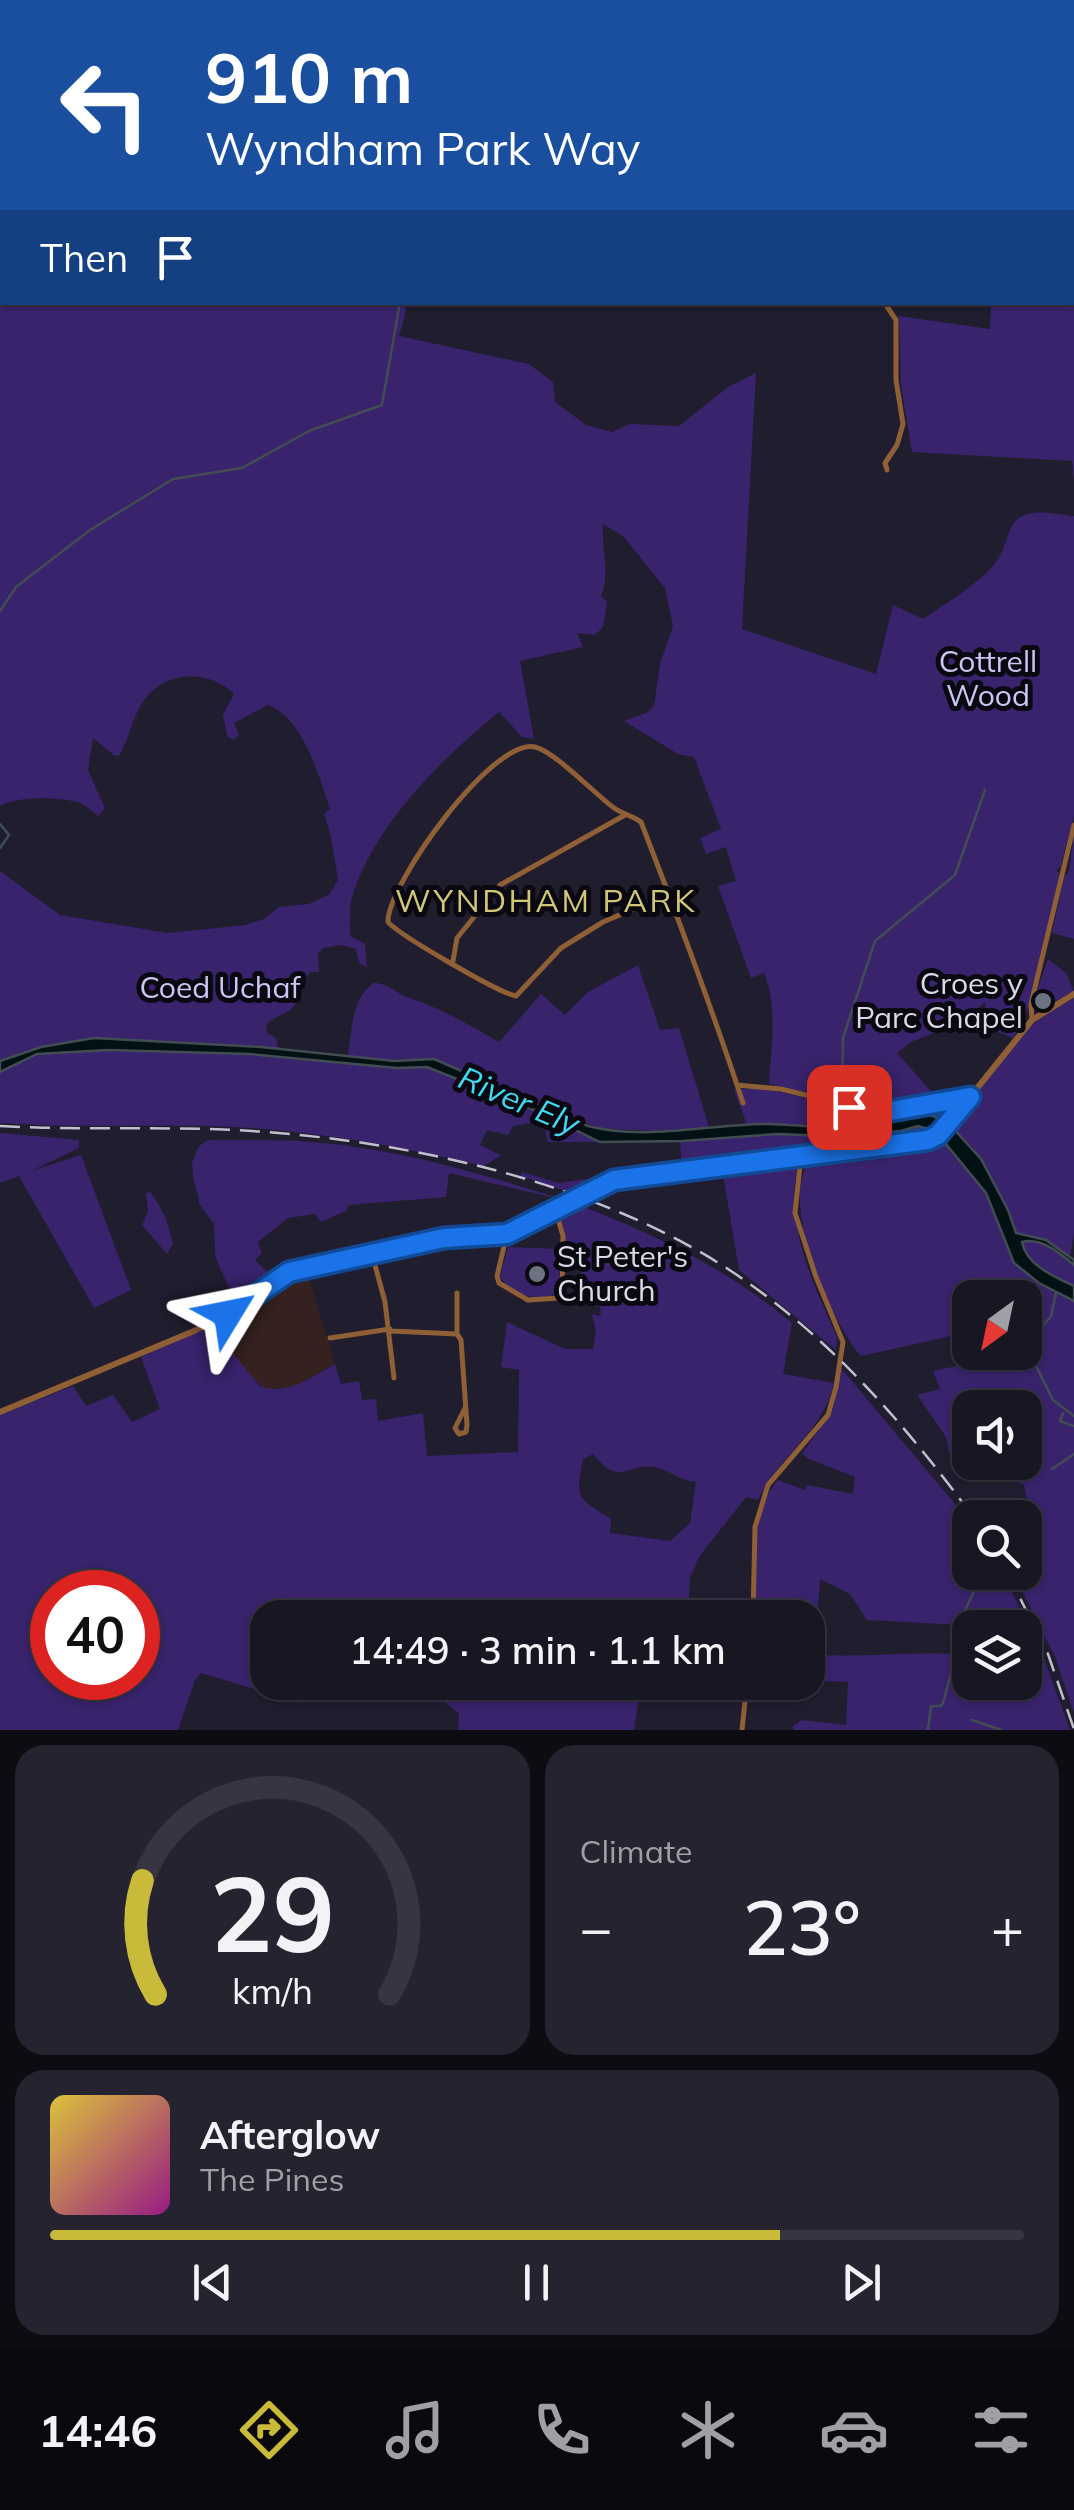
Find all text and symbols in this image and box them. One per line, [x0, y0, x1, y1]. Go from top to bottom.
text: 910 m [205, 33, 413, 121]
icon: left [40, 40, 170, 170]
text: Wyndham Park Way [205, 120, 640, 176]
icon: arrive [148, 230, 203, 285]
text: Then [40, 234, 128, 282]
park label: Cottrell Wood [939, 642, 1037, 714]
district label: WYNDHAM PARK [395, 880, 697, 920]
place label: Croes y Parc Chapel [855, 964, 1023, 1036]
park label: Coed Uchaf [139, 968, 301, 1006]
marker: Croes y Parc Chapel [1032, 990, 1054, 1012]
water label: River Ely [453, 1057, 587, 1144]
pin [807, 1065, 892, 1150]
icon: arrive [822, 1080, 877, 1135]
place label: St Peter's Church [557, 1237, 688, 1309]
position arrow [176, 1262, 280, 1366]
marker: St Peter's Church [526, 1263, 548, 1285]
north arrow [952, 1280, 1042, 1370]
map controls [952, 1280, 1042, 1700]
button: sound [952, 1390, 1042, 1480]
button: search [952, 1500, 1042, 1590]
speed limit sign: 40 [30, 1570, 160, 1700]
button: layers [952, 1610, 1042, 1700]
text: 14:49 · 3 min · 1.1 km [349, 1626, 726, 1674]
text: Climate [580, 1831, 692, 1871]
text: 29 [210, 1847, 335, 1978]
text: 23° [743, 1880, 861, 1974]
text: − [580, 1893, 613, 1962]
text: + [991, 1893, 1024, 1962]
text: km/h [232, 1968, 313, 2013]
text: Afterglow [200, 2111, 380, 2159]
text: The Pines [200, 2159, 344, 2199]
icon: previous [185, 2255, 240, 2310]
icon: pause [509, 2255, 564, 2310]
icon: next [834, 2255, 889, 2310]
icon: directions [234, 2395, 304, 2465]
icon: music [380, 2395, 450, 2465]
icon: phone [527, 2395, 597, 2465]
icon: climate [673, 2395, 743, 2465]
icon: car [819, 2395, 889, 2465]
icon: filters [966, 2395, 1036, 2465]
text: 14:46 [38, 2402, 157, 2458]

